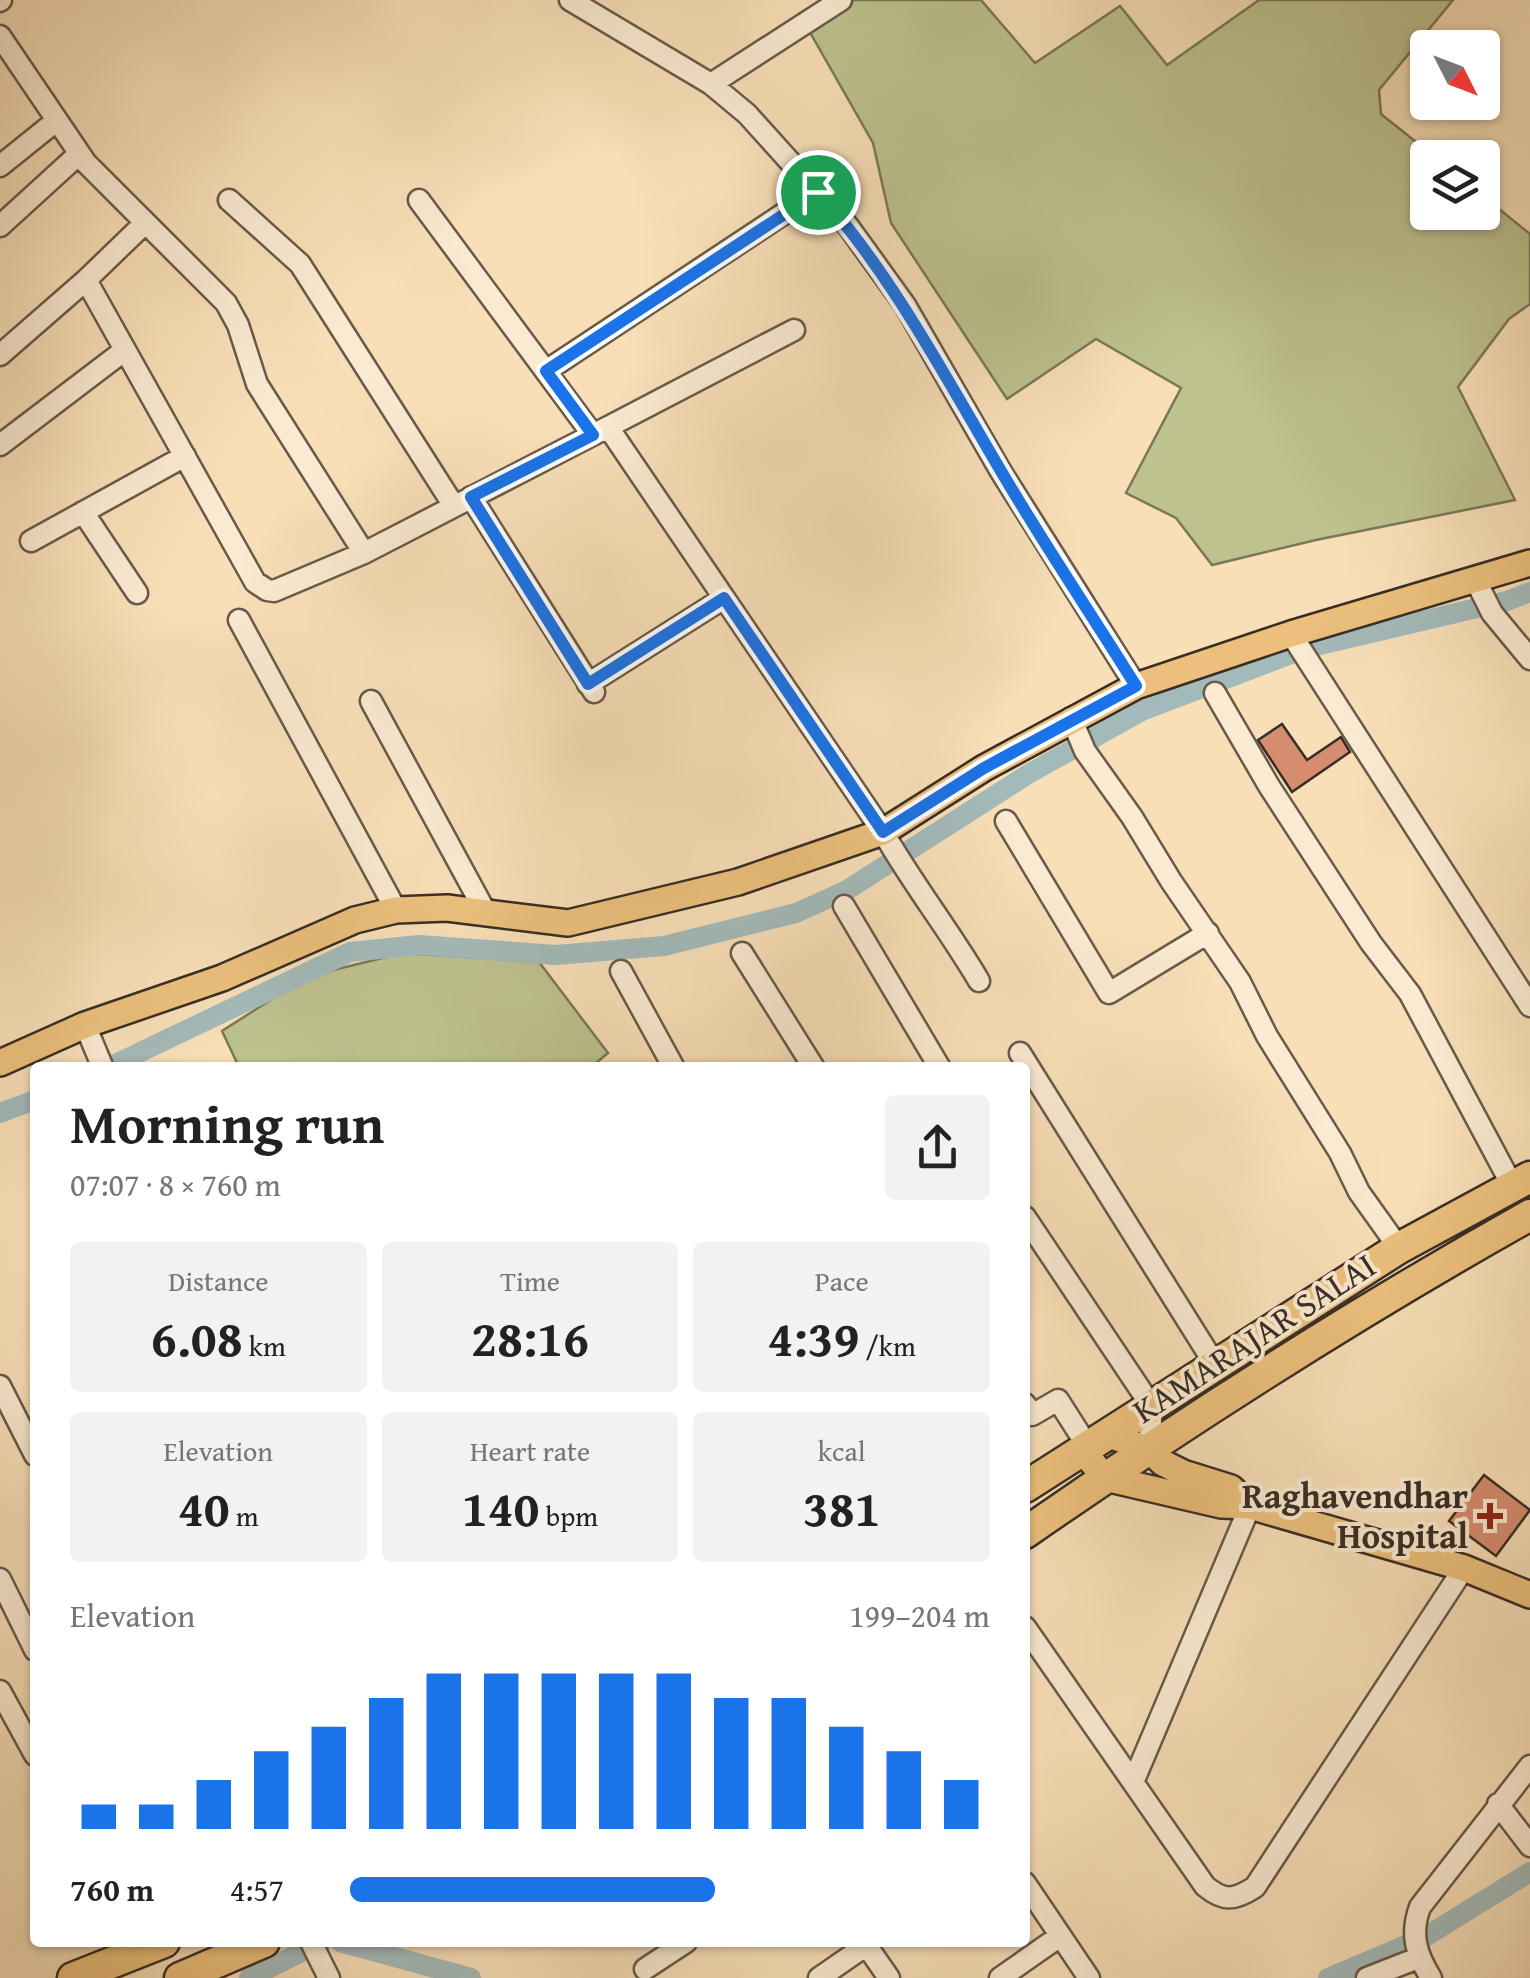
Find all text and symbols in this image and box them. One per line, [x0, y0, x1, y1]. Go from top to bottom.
north arrow [1410, 30, 1500, 120]
map controls [1410, 30, 1500, 230]
button: layers [1410, 140, 1500, 230]
pin [776, 150, 861, 235]
icon: arrive [791, 165, 846, 220]
text: Morning run [70, 1083, 384, 1163]
button: share [885, 1095, 990, 1200]
text: 07:07 · 8 × 760 m [70, 1161, 281, 1208]
street label: KAMARAJAR SALAI [1122, 1240, 1385, 1435]
text: Distance [168, 1260, 269, 1301]
text: Time [500, 1260, 560, 1301]
text: Pace [815, 1260, 869, 1301]
text: 6.08 [151, 1301, 243, 1374]
text: 28:16 [471, 1301, 589, 1374]
text: 4:39 [767, 1301, 859, 1374]
text: km [243, 1325, 286, 1366]
text: /km [859, 1325, 916, 1366]
text: Elevation [164, 1430, 273, 1471]
text: Heart rate [470, 1430, 590, 1471]
text: kcal [818, 1430, 866, 1471]
place label: Raghavendhar Hospital [1242, 1470, 1468, 1561]
text: 40 [178, 1471, 230, 1544]
text: 140 [462, 1471, 540, 1544]
text: 381 [803, 1471, 881, 1544]
text: m [230, 1495, 259, 1536]
text: bpm [540, 1495, 598, 1536]
marker: Raghavendhar Hospital [1477, 1503, 1503, 1529]
text: Elevation [70, 1592, 195, 1639]
text: 199–204 m [849, 1592, 990, 1639]
text: 760 m [70, 1866, 154, 1913]
text: 4:57 [230, 1866, 284, 1913]

